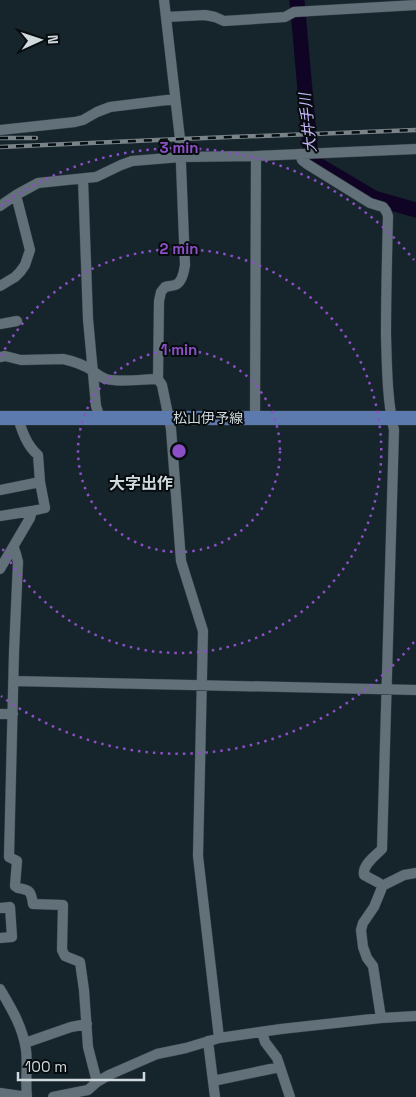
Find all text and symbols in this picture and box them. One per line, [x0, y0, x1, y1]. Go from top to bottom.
north arrow [15, 15, 65, 65]
text: N [44, 34, 62, 44]
water label: 大井手川 [295, 90, 320, 154]
text: 3 min [160, 138, 198, 157]
text: 2 min [160, 239, 198, 258]
text: 1 min [161, 340, 197, 359]
street label: 松山伊予線 [173, 409, 243, 427]
centre of rings [170, 442, 188, 460]
district label: 大字出作 [109, 473, 173, 494]
scale bar [18, 1050, 144, 1082]
text: 100 m [25, 1057, 67, 1076]

